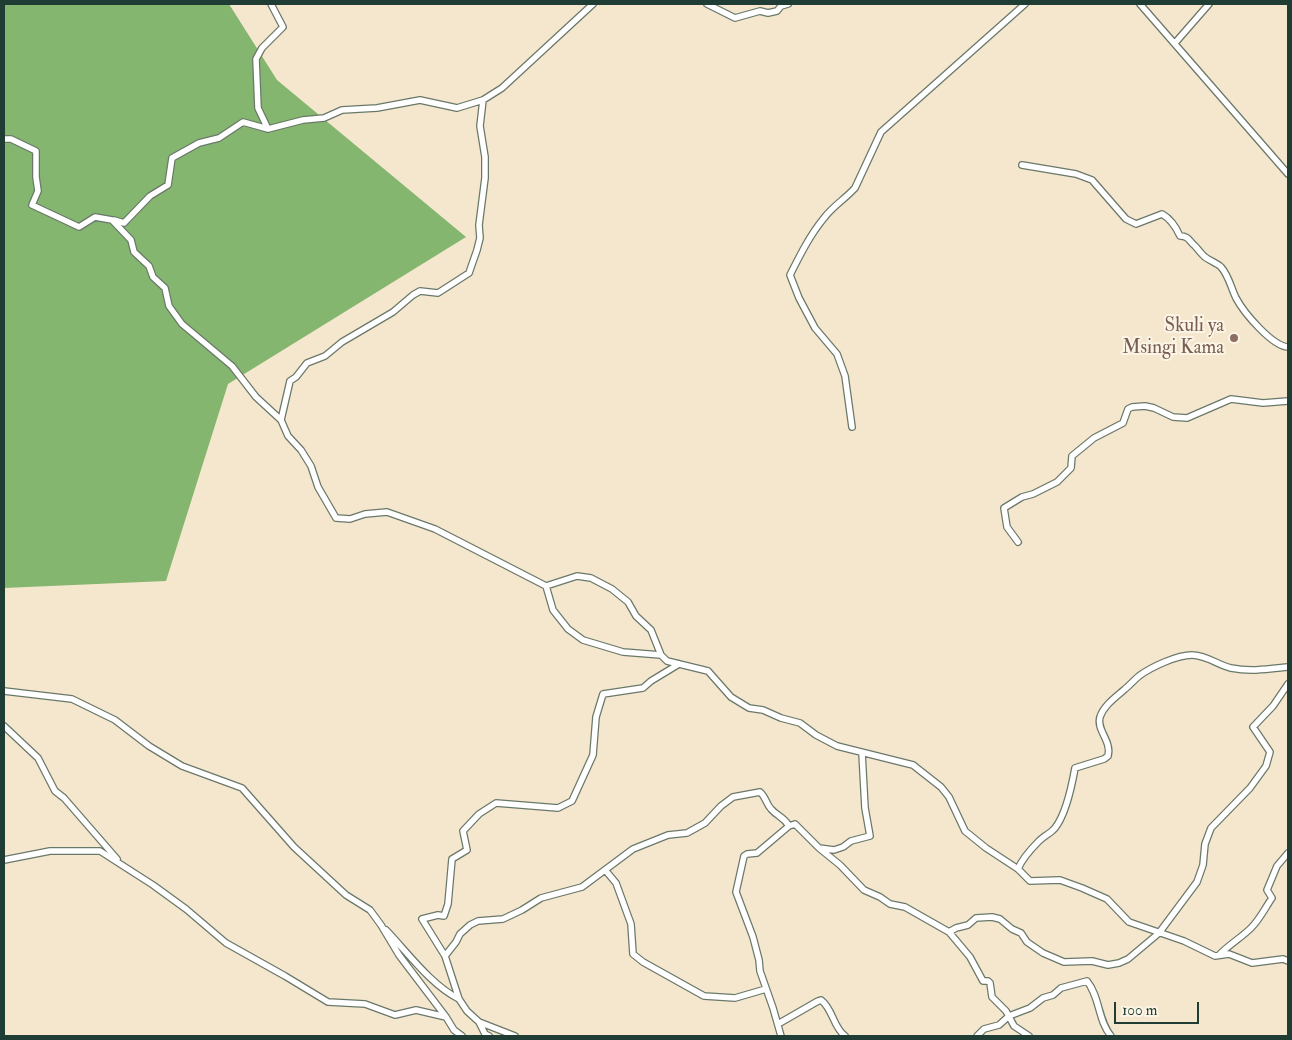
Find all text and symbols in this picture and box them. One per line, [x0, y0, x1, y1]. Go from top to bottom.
place label: Skuli ya Msingi Kama [1122, 316, 1224, 360]
marker: Skuli ya Msingi Kama [1228, 332, 1240, 344]
scale bar [1117, 992, 1202, 1024]
text: 100 m [1122, 1001, 1157, 1020]

